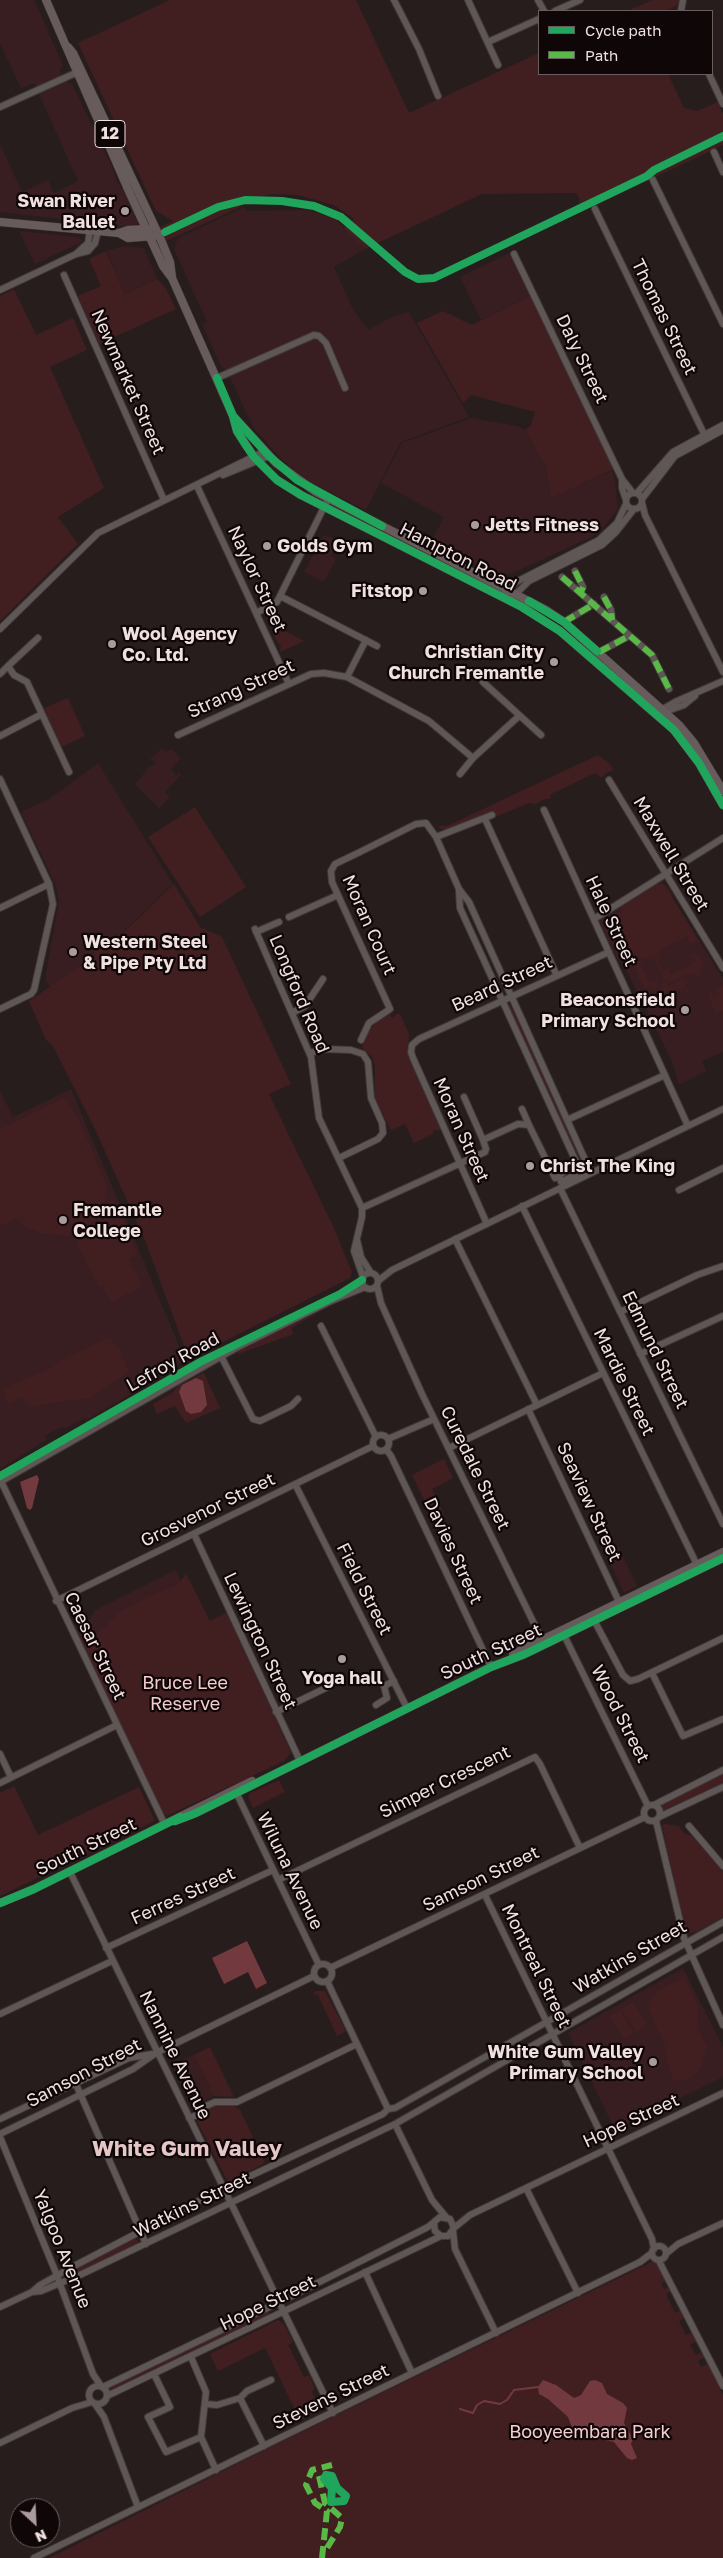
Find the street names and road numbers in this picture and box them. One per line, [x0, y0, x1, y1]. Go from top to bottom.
road number: 12 [95, 120, 125, 148]
street label: Thomas Street [627, 255, 701, 379]
street label: Newmarket Street [86, 306, 170, 458]
street label: Daly Street [551, 311, 613, 407]
street label: Hampton Road [396, 518, 520, 596]
street label: Naylor Street [223, 522, 291, 636]
street label: Strang Street [184, 655, 298, 723]
street label: Maxwell Street [628, 793, 714, 915]
street label: Moran Court [337, 872, 401, 978]
street label: Hale Street [581, 872, 641, 970]
street label: Longford Road [264, 931, 334, 1057]
street label: Beard Street [448, 951, 556, 1017]
street label: Moran Street [428, 1074, 494, 1186]
street label: Edmund Street [617, 1287, 693, 1413]
street label: Mardie Street [589, 1325, 659, 1439]
street label: Lefroy Road [123, 1328, 223, 1396]
street label: Curedale Street [436, 1402, 514, 1534]
street label: Seaview Street [552, 1439, 626, 1565]
street label: Grosvenor Street [137, 1468, 279, 1552]
street label: Davies Street [419, 1494, 487, 1608]
street label: Field Street [332, 1539, 396, 1639]
street label: Lewington Street [219, 1569, 301, 1713]
street label: Caesar Street [60, 1589, 130, 1703]
street label: South Street [437, 1619, 545, 1685]
street label: Wood Street [586, 1661, 654, 1767]
street label: Simper Crescent [376, 1741, 514, 1823]
street label: Wiluna Avenue [252, 1809, 328, 1933]
street label: South Street [32, 1813, 140, 1881]
street label: Samson Street [419, 1841, 543, 1917]
street label: Ferres Street [127, 1862, 239, 1930]
street label: Montreal Street [497, 1900, 575, 2032]
street label: Watkins Street [570, 1916, 690, 1998]
street label: Nannine Avenue [135, 1987, 215, 2123]
street label: Samson Street [23, 2034, 145, 2112]
street label: Hope Street [579, 2089, 683, 2153]
street label: Watkins Street [130, 2167, 254, 2243]
street label: Yalgoo Avenue [28, 2186, 96, 2312]
street label: Hope Street [217, 2271, 319, 2335]
street label: Stevens Street [269, 2359, 393, 2435]

